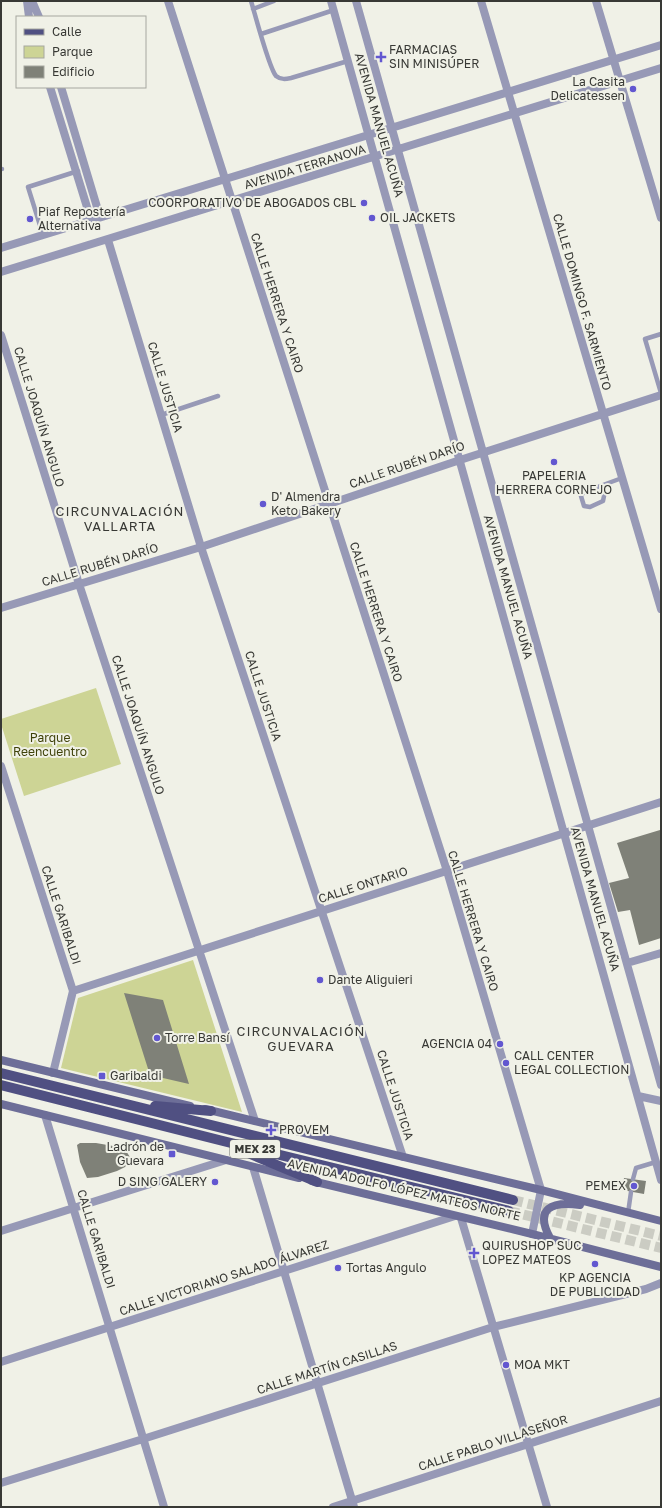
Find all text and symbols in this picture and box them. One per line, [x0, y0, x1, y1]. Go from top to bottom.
legend [16, 16, 146, 88]
text: Calle [52, 24, 82, 39]
place label: FARMACIAS SIN MINISÚPER [389, 42, 479, 71]
text: Parque [52, 44, 93, 59]
street label: AVENIDA MANUEL ACUÑA [352, 51, 407, 199]
marker: FARMACIAS SIN MINISÚPER [376, 52, 386, 62]
text: Edificio [52, 64, 94, 79]
place label: La Casita Delicatessen [551, 74, 625, 103]
marker: La Casita Delicatessen [628, 84, 638, 94]
street label: AVENIDA TERRANOVA [242, 141, 367, 192]
place label: COORPORATIVO DE ABOGADOS CBL [148, 195, 356, 210]
marker: COORPORATIVO DE ABOGADOS CBL [359, 198, 369, 208]
place label: Piaf Repostería Alternativa [38, 204, 126, 233]
place label: OIL JACKETS [380, 210, 456, 225]
street label: CALLE DOMINGO F. SARMIENTO [550, 212, 615, 392]
marker: OIL JACKETS [367, 213, 377, 223]
marker: Piaf Repostería Alternativa [25, 214, 35, 224]
street label: CALLE HERRERA Y CAIRO [248, 231, 307, 375]
street label: CALLE JUSTICIA [145, 340, 186, 434]
street label: CALLE JOAQUÍN ANGULO [11, 345, 68, 489]
street label: CALLE RUBÉN DARÍO [347, 438, 467, 491]
marker: PAPELERIA HERRERA CORNEJO [549, 457, 559, 467]
place label: PAPELERIA HERRERA CORNEJO [496, 468, 612, 497]
place label: D' Almendra Keto Bakery [271, 489, 341, 518]
marker: D' Almendra Keto Bakery [258, 499, 268, 509]
district label: CIRCUNVALACIÓN VALLARTA [56, 503, 184, 534]
street label: AVENIDA MANUEL ACUÑA [481, 513, 536, 661]
street label: CALLE RUBÉN DARÍO [40, 540, 160, 589]
street label: CALLE HERRERA Y CAIRO [347, 540, 406, 684]
street label: CALLE JUSTICIA [242, 649, 285, 743]
street label: CALLE JOAQUÍN ANGULO [109, 653, 168, 797]
park label: Parque Reencuentro [13, 730, 87, 759]
street label: AVENIDA MANUEL ACUÑA [568, 825, 623, 973]
street label: CALLE HERRERA Y CAIRO [445, 849, 502, 993]
street label: CALLE ONTARIO [316, 863, 410, 906]
street label: CALLE GARIBALDI [38, 864, 85, 966]
place label: Dante Aliguieri [328, 972, 413, 987]
marker: Dante Aliguieri [315, 975, 325, 985]
district label: CIRCUNVALACIÓN GUEVARA [237, 1023, 365, 1054]
place label: Torre Bansí [165, 1030, 230, 1045]
marker: Torre Bansí [152, 1033, 162, 1043]
place label: AGENCIA 04 [422, 1036, 492, 1051]
marker: AGENCIA 04 [495, 1039, 505, 1049]
street label: CALLE JUSTICIA [374, 1048, 417, 1142]
place label: CALL CENTER LEGAL COLLECTION [514, 1048, 629, 1077]
marker: CALL CENTER LEGAL COLLECTION [501, 1058, 511, 1068]
place label: Garibaldi [110, 1068, 162, 1083]
marker: Garibaldi [97, 1071, 107, 1081]
place label: PROVEM [279, 1122, 329, 1137]
marker: PROVEM [266, 1125, 276, 1135]
place label: Ladrón de Guevara [106, 1139, 164, 1168]
road number: MEX 23 [230, 1140, 280, 1158]
marker: Ladrón de Guevara [167, 1149, 177, 1159]
street label: AVENIDA ADOLFO LÓPEZ MATEOS NORTE [286, 1155, 522, 1224]
place label: D SING GALERY [118, 1174, 207, 1189]
marker: D SING GALERY [210, 1177, 220, 1187]
place label: PEMEX [585, 1178, 626, 1193]
marker: PEMEX [629, 1181, 639, 1191]
street label: CALLE GARIBALDI [74, 1187, 119, 1290]
street label: CALLE VICTORIANO SALADO ÁLVAREZ [117, 1237, 330, 1319]
place label: QUIRUSHOP SUC LOPEZ MATEOS [482, 1238, 581, 1267]
marker: QUIRUSHOP SUC LOPEZ MATEOS [469, 1248, 479, 1258]
marker: KP AGENCIA DE PUBLICIDAD [590, 1259, 600, 1269]
place label: Tortas Angulo [346, 1260, 426, 1275]
marker: Tortas Angulo [333, 1263, 343, 1273]
place label: KP AGENCIA DE PUBLICIDAD [550, 1270, 640, 1299]
street label: CALLE MARTÍN CASILLAS [255, 1338, 399, 1397]
place label: MOA MKT [514, 1357, 571, 1372]
marker: MOA MKT [501, 1360, 511, 1370]
street label: CALLE PABLO VILLASEÑOR [416, 1411, 569, 1474]

